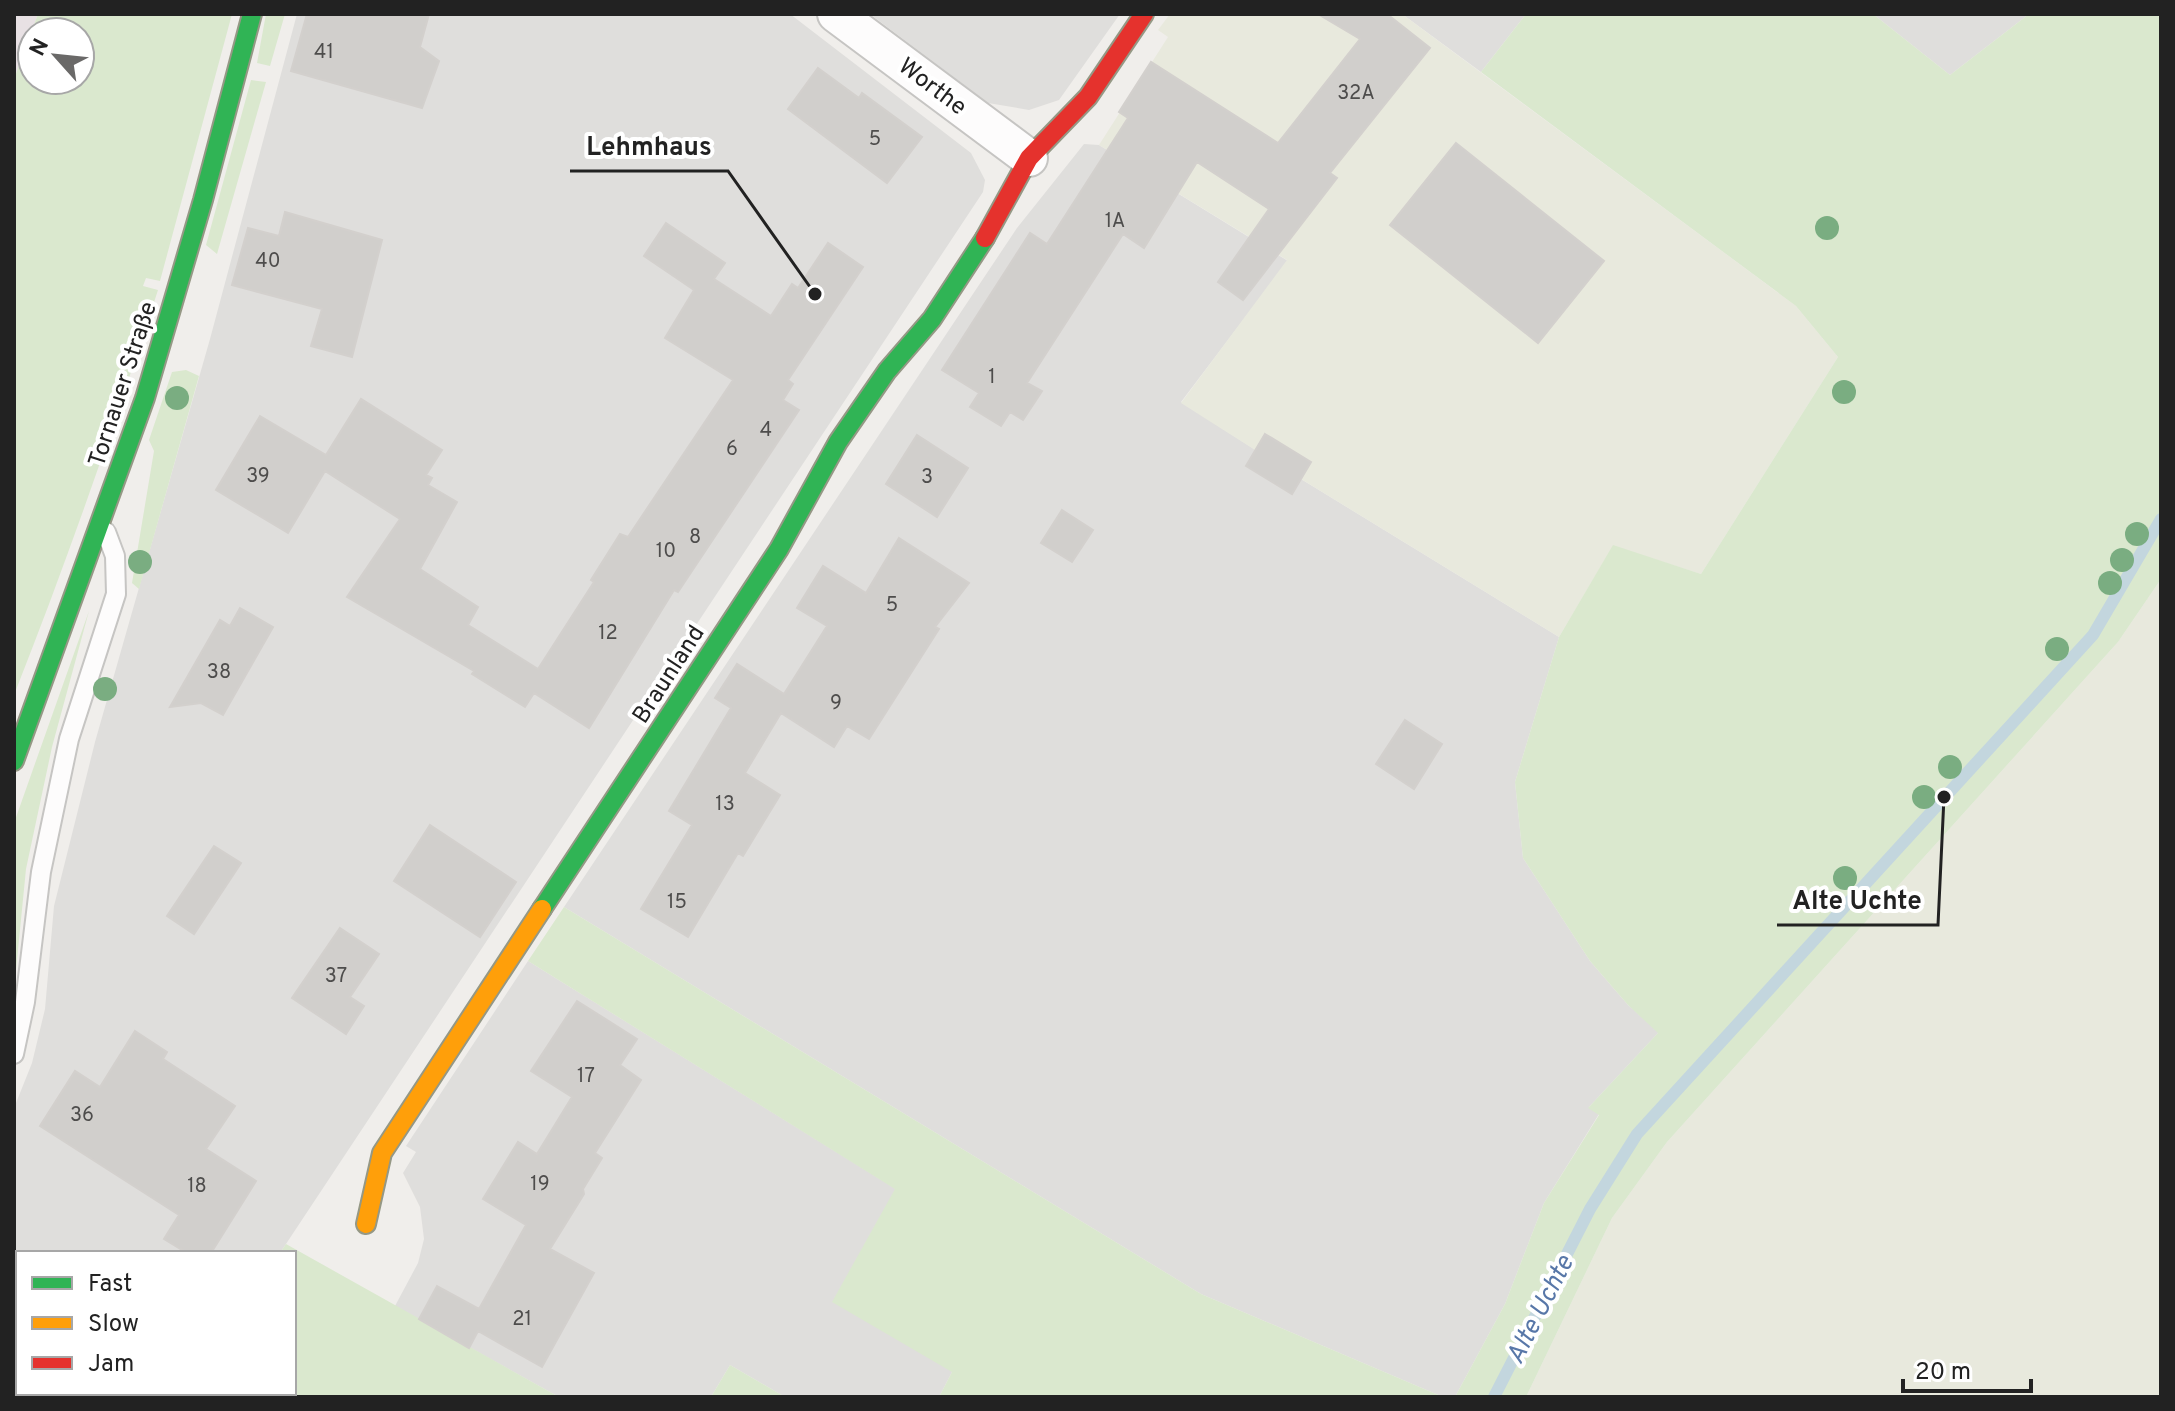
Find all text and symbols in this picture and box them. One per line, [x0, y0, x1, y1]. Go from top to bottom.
north arrow [16, 16, 96, 96]
text: N [25, 35, 56, 61]
house number: 41 [314, 40, 334, 66]
street label: Worthe [892, 52, 972, 123]
house number: 32A [1337, 81, 1375, 107]
callout: Lehmhaus [570, 121, 728, 171]
house number: 5 [869, 127, 881, 153]
text: Lehmhaus [586, 132, 712, 165]
house number: 1A [1105, 209, 1125, 235]
house number: 40 [255, 249, 281, 275]
street label: Tornauer Straße [83, 298, 165, 471]
house number: 1 [988, 365, 996, 391]
house number: 4 [760, 418, 772, 444]
house number: 6 [726, 437, 738, 463]
house number: 39 [246, 464, 270, 490]
house number: 3 [921, 465, 933, 491]
house number: 8 [689, 525, 701, 551]
house number: 10 [656, 539, 676, 565]
house number: 5 [886, 593, 898, 619]
street label: Braunland [627, 620, 712, 730]
house number: 12 [598, 621, 618, 647]
house number: 38 [207, 660, 231, 686]
house number: 9 [830, 691, 842, 717]
house number: 13 [715, 792, 735, 818]
callout: Alte Uchte [1777, 875, 1938, 925]
text: Alte Uchte [1792, 886, 1922, 919]
house number: 15 [667, 890, 687, 916]
house number: 37 [325, 964, 347, 990]
house number: 17 [577, 1064, 595, 1090]
house number: 36 [70, 1103, 94, 1129]
house number: 19 [530, 1172, 550, 1198]
house number: 18 [187, 1174, 207, 1200]
water label: Alte Uchte [1500, 1250, 1583, 1370]
legend [16, 1251, 296, 1395]
text: Fast [88, 1270, 132, 1300]
house number: 21 [512, 1307, 532, 1333]
text: Slow [88, 1310, 139, 1340]
scale bar [1903, 1343, 2031, 1393]
text: Jam [88, 1350, 134, 1380]
text: 20 m [1915, 1358, 1971, 1388]

